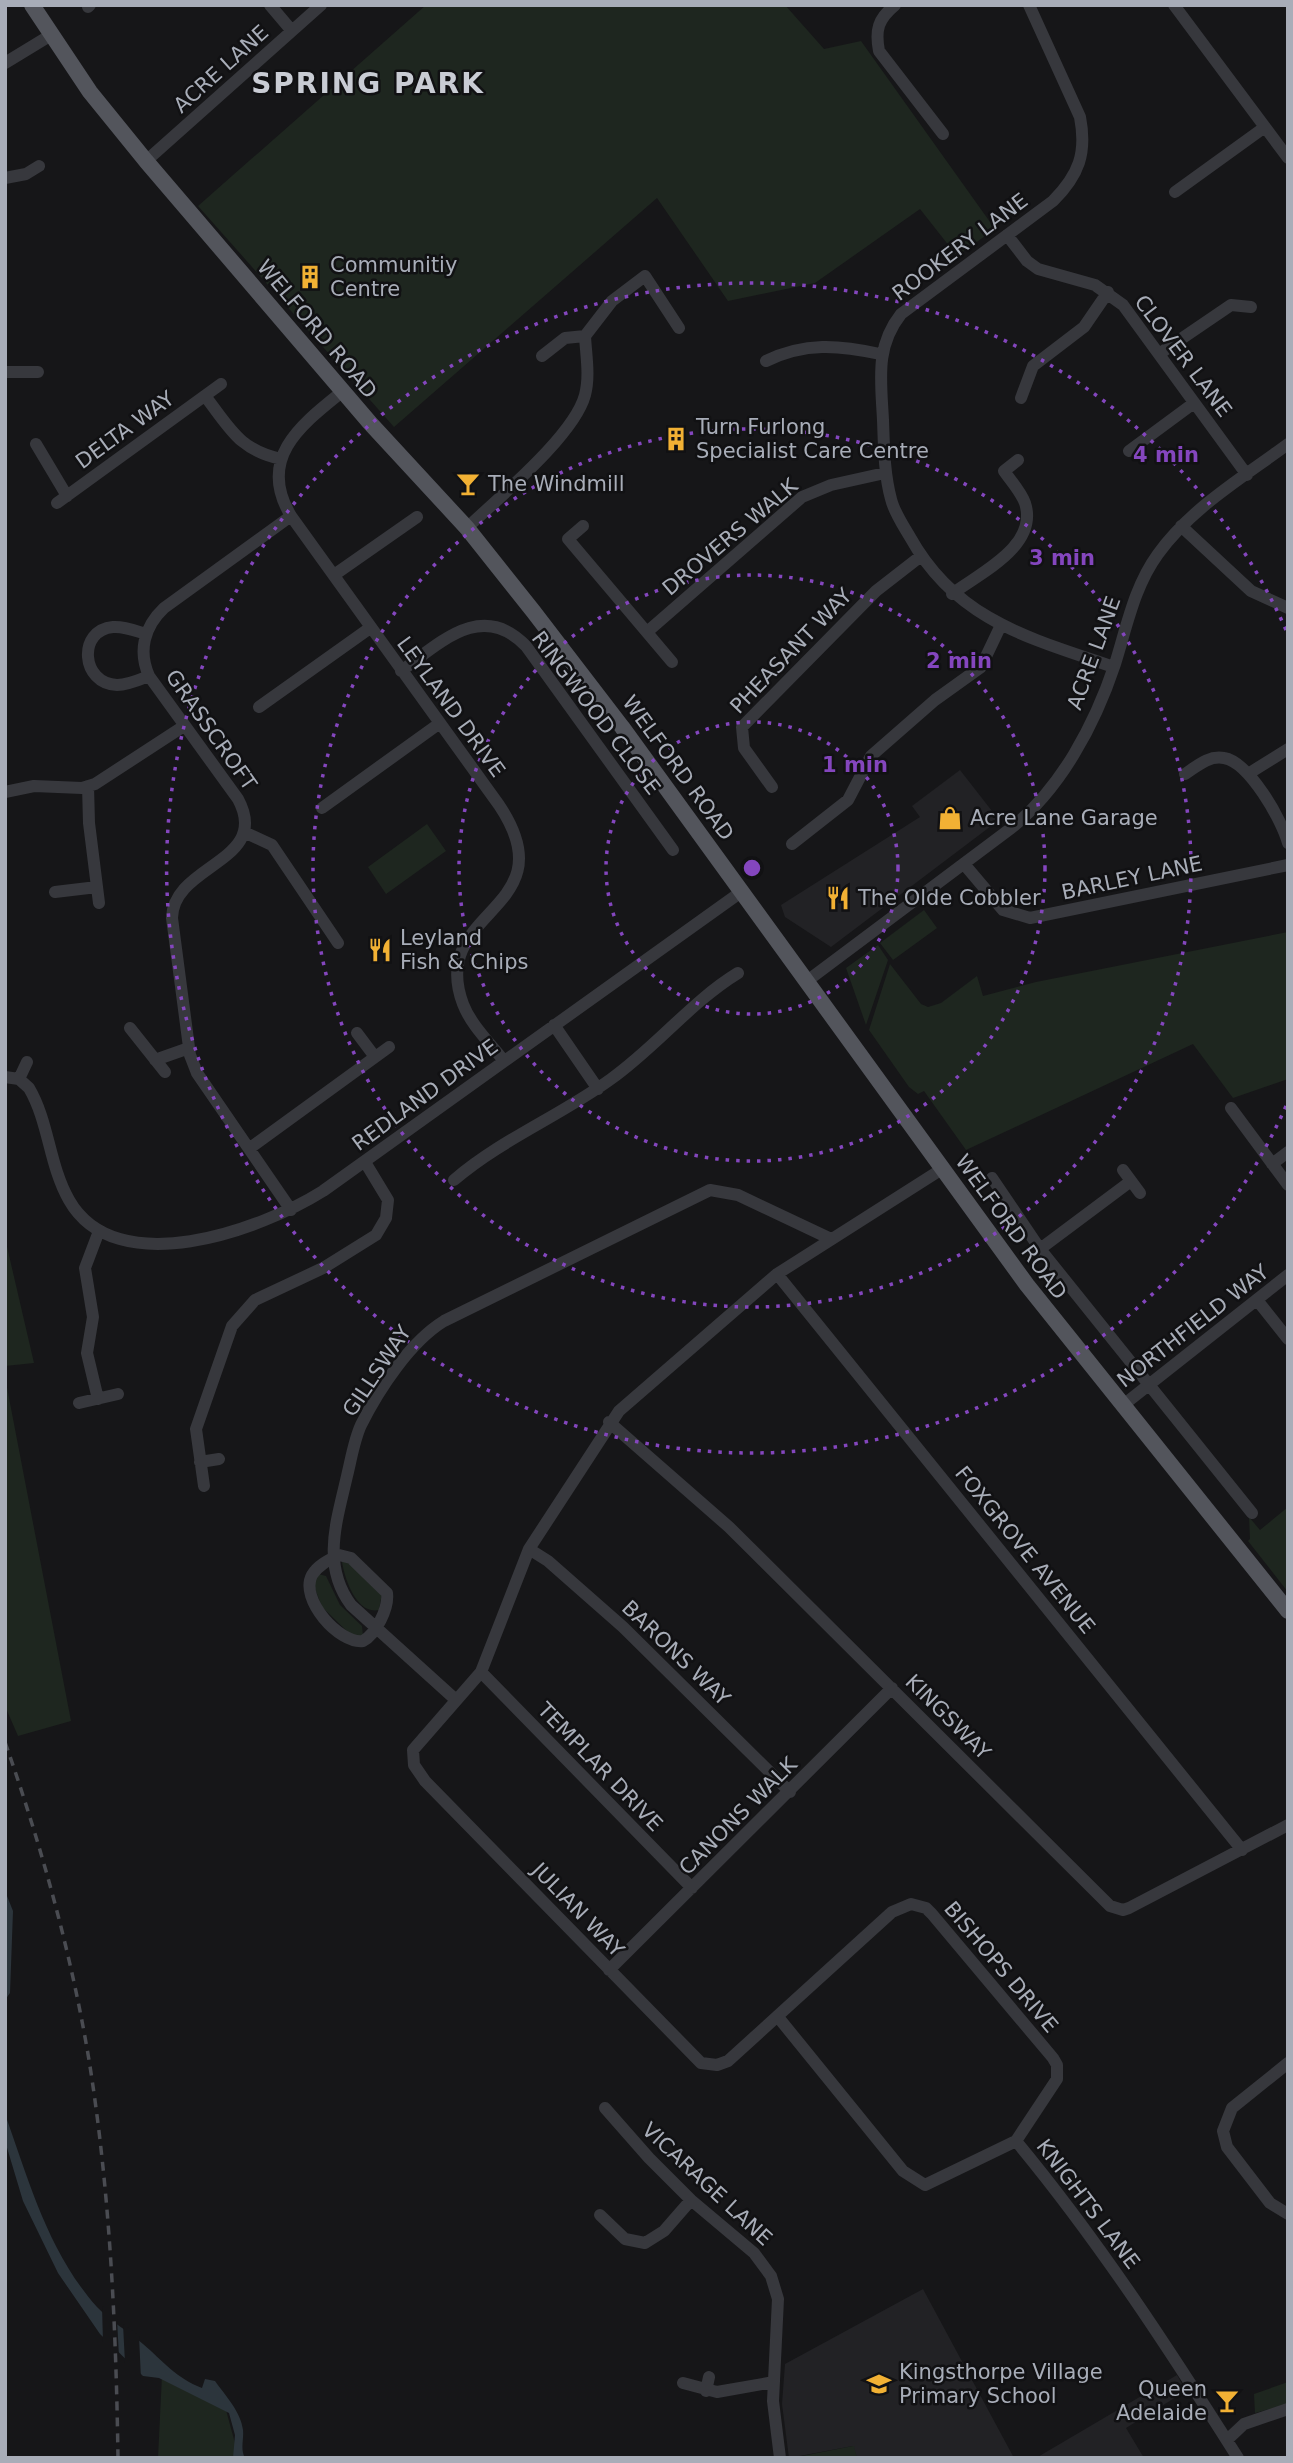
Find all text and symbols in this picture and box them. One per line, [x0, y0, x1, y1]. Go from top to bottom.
street label: ACRE LANE [169, 20, 273, 118]
district label: SPRING PARK [251, 67, 485, 100]
street label: ROOKERY LANE [888, 188, 1032, 306]
place label: Communitiy Centre [330, 253, 457, 301]
street label: WELFORD ROAD [252, 255, 382, 403]
building icon: Communitiy Centre [296, 263, 324, 291]
street label: CLOVER LANE [1129, 290, 1237, 422]
street label: DELTA WAY [71, 386, 179, 474]
place label: Turn Furlong Specialist Care Centre [695, 415, 929, 463]
building icon: Turn Furlong Specialist Care Centre [662, 425, 690, 453]
text: 4 min [1133, 443, 1199, 467]
bar icon: The Windmill [454, 470, 482, 498]
place label: The Windmill [487, 472, 624, 496]
street label: DROVERS WALK [658, 473, 803, 600]
text: 3 min [1029, 546, 1095, 570]
street label: PHEASANT WAY [725, 583, 857, 719]
street label: ACRE LANE [1062, 593, 1126, 713]
street label: RINGWOOD CLOSE [527, 627, 665, 799]
street label: LEYLAND DRIVE [392, 632, 510, 782]
text: 2 min [926, 649, 992, 673]
street label: GRASSCROFT [161, 665, 261, 795]
street label: WELFORD ROAD [617, 691, 739, 845]
text: 1 min [822, 753, 888, 777]
shop icon: Acre Lane Garage [936, 804, 964, 832]
place label: Acre Lane Garage [970, 806, 1158, 830]
street label: BARLEY LANE [1059, 851, 1205, 905]
centre of rings [740, 856, 764, 880]
restaurant icon: The Olde Cobbler [824, 884, 852, 912]
place label: The Olde Cobbler [857, 886, 1041, 910]
place label: Leyland Fish & Chips [400, 926, 528, 974]
restaurant icon: Leyland Fish & Chips [366, 936, 394, 964]
street label: REDLAND DRIVE [348, 1034, 502, 1156]
street label: WELFORD ROAD [950, 1150, 1072, 1304]
street label: NORTHFIELD WAY [1113, 1259, 1273, 1392]
street label: GILLSWAY [338, 1321, 416, 1421]
street label: FOXGROVE AVENUE [950, 1462, 1100, 1638]
street label: BARONS WAY [617, 1595, 735, 1711]
street label: KINGSWAY [900, 1669, 996, 1765]
street label: TEMPLAR DRIVE [532, 1697, 667, 1836]
street label: CANONS WALK [674, 1751, 803, 1880]
street label: JULIAN WAY [526, 1857, 629, 1962]
street label: BISHOPS DRIVE [939, 1897, 1063, 2037]
street label: VICARAGE LANE [637, 2118, 777, 2250]
street label: KNIGHTS LANE [1031, 2134, 1145, 2274]
place label: Kingsthorpe Village Primary School [899, 2360, 1103, 2408]
school or university icon: Kingsthorpe Village Primary School [865, 2370, 893, 2398]
place label: Queen Adelaide [1116, 2377, 1207, 2425]
bar icon: Queen Adelaide [1213, 2387, 1241, 2415]

